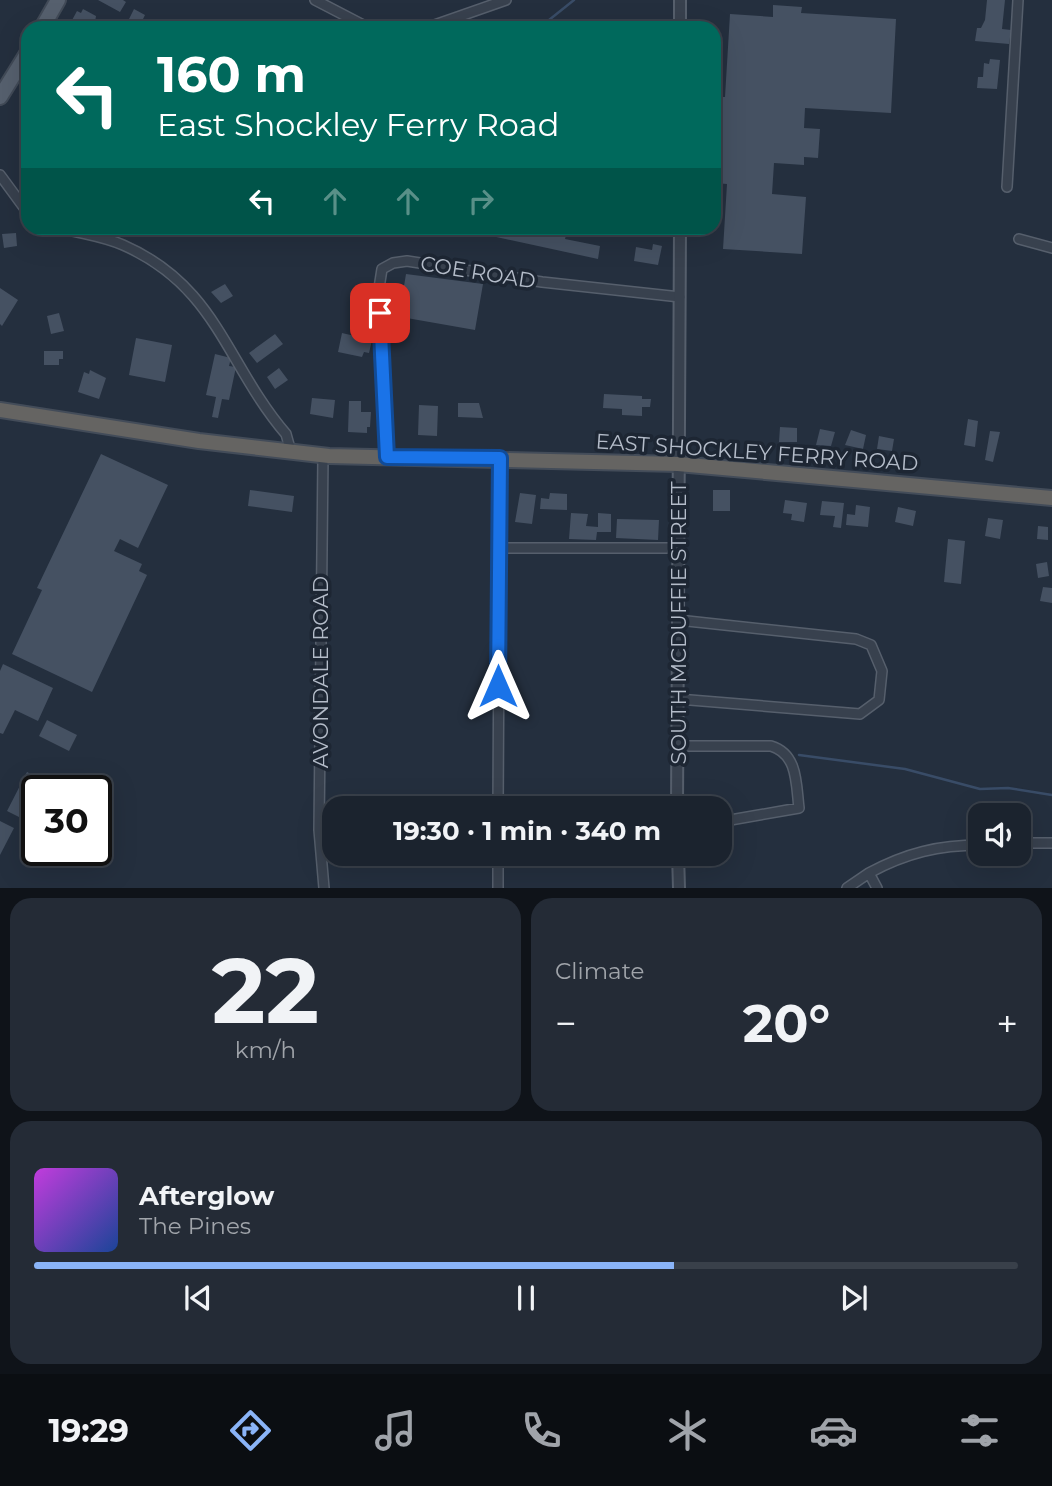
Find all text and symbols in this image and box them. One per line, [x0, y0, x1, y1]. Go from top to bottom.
text: 160 m [157, 45, 306, 104]
icon: left [42, 49, 133, 140]
text: East Shockley Ferry Road [157, 105, 559, 144]
icon: left [243, 182, 281, 220]
icon: ahead [316, 182, 354, 220]
icon: ahead [389, 182, 427, 220]
icon: right [462, 182, 500, 220]
street label: COE ROAD [419, 251, 537, 293]
pin [350, 283, 410, 343]
icon: arrive [361, 294, 399, 332]
street label: EAST SHOCKLEY FERRY ROAD [595, 428, 919, 476]
street label: SOUTH MCDUFFIE STREET [666, 482, 691, 765]
street label: AVONDALE ROAD [308, 576, 333, 768]
position arrow [461, 649, 535, 723]
speed limit sign: 30 [21, 775, 112, 866]
map controls [968, 803, 1031, 866]
button: sound [968, 803, 1031, 866]
text: 19:30 · 1 min · 340 m [393, 815, 661, 847]
text: 22 [212, 935, 319, 1046]
text: Climate [555, 957, 644, 985]
text: 20° [743, 992, 830, 1055]
text: − [555, 1000, 577, 1047]
text: + [996, 1000, 1018, 1047]
text: km/h [235, 1036, 296, 1064]
text: Afterglow [139, 1180, 274, 1212]
text: The Pines [139, 1212, 251, 1240]
icon: previous [179, 1279, 217, 1317]
icon: pause [507, 1279, 545, 1317]
icon: next [835, 1279, 873, 1317]
icon: directions [226, 1406, 275, 1455]
icon: music [371, 1406, 420, 1455]
icon: phone [517, 1406, 566, 1455]
icon: climate [663, 1406, 712, 1455]
icon: car [809, 1406, 858, 1455]
icon: filters [955, 1406, 1004, 1455]
text: 19:29 [48, 1411, 129, 1450]

